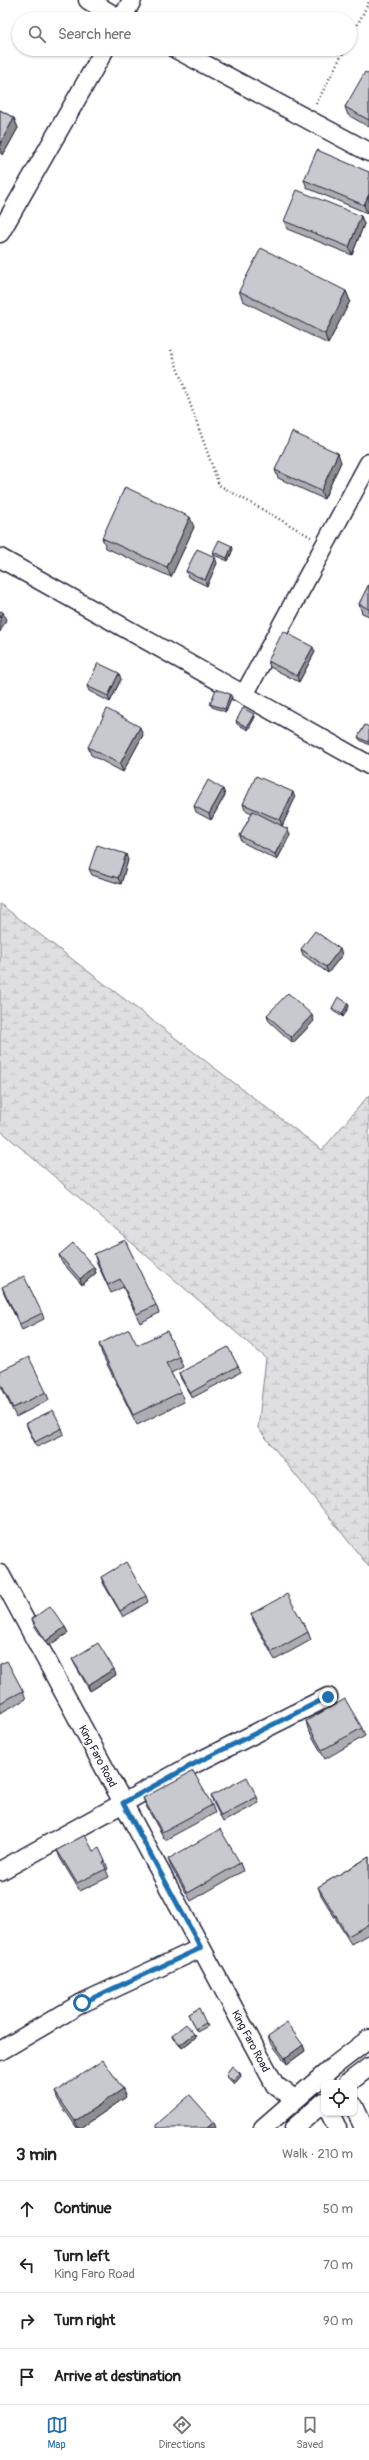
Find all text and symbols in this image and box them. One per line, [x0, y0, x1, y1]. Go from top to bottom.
search box [12, 12, 357, 56]
icon: search [26, 23, 48, 45]
text: Search here [58, 25, 131, 44]
route end [319, 1688, 337, 1706]
street label: King Faro Road [76, 1723, 119, 1790]
route start [73, 1994, 91, 2012]
street label: King Faro Road [229, 2008, 272, 2075]
map controls [321, 2080, 357, 2116]
button: locate [321, 2080, 357, 2116]
text: 3 min [16, 2144, 57, 2165]
text: Walk · 210 m [282, 2146, 353, 2162]
icon: ahead [16, 2198, 38, 2220]
text: Continue [54, 2199, 112, 2218]
text: 50 m [323, 2201, 353, 2217]
text: Turn left [54, 2247, 110, 2266]
icon: left [16, 2254, 38, 2276]
text: 70 m [323, 2257, 353, 2273]
text: King Faro Road [54, 2266, 135, 2282]
icon: right [16, 2310, 38, 2332]
text: Turn right [54, 2311, 115, 2330]
text: 90 m [323, 2313, 353, 2329]
icon: arrive [16, 2366, 38, 2388]
text: Arrive at destination [54, 2367, 181, 2386]
tab: Map [46, 2414, 68, 2451]
tab: Directions [159, 2414, 205, 2451]
tab: Saved [296, 2414, 323, 2451]

